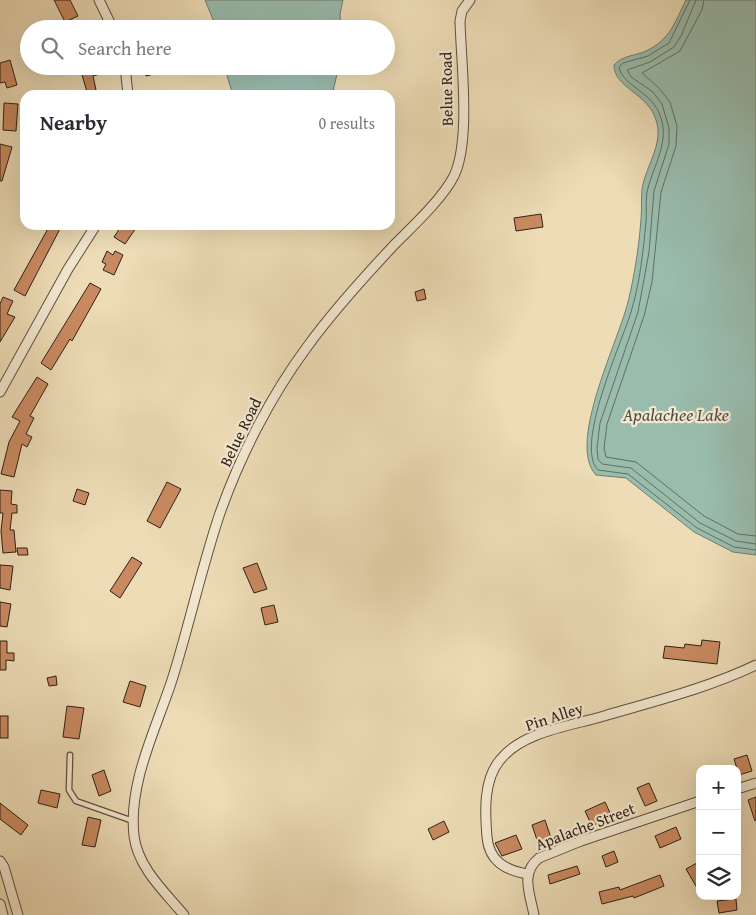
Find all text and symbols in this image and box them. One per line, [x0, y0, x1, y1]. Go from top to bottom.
search box [20, 20, 395, 75]
icon: search [38, 34, 66, 62]
text: Search here [78, 34, 172, 62]
street label: Belue Road [433, 51, 459, 126]
text: Nearby [40, 107, 107, 138]
text: 0 results [318, 111, 375, 135]
street label: Belue Road [213, 393, 267, 471]
water label: Apalachee Lake [622, 401, 729, 428]
street label: Pin Alley [522, 695, 586, 737]
map controls [696, 765, 741, 900]
button: + [696, 765, 741, 810]
street label: Apalache Street [532, 796, 639, 856]
button: − [696, 810, 741, 855]
button: layers [696, 855, 741, 900]

